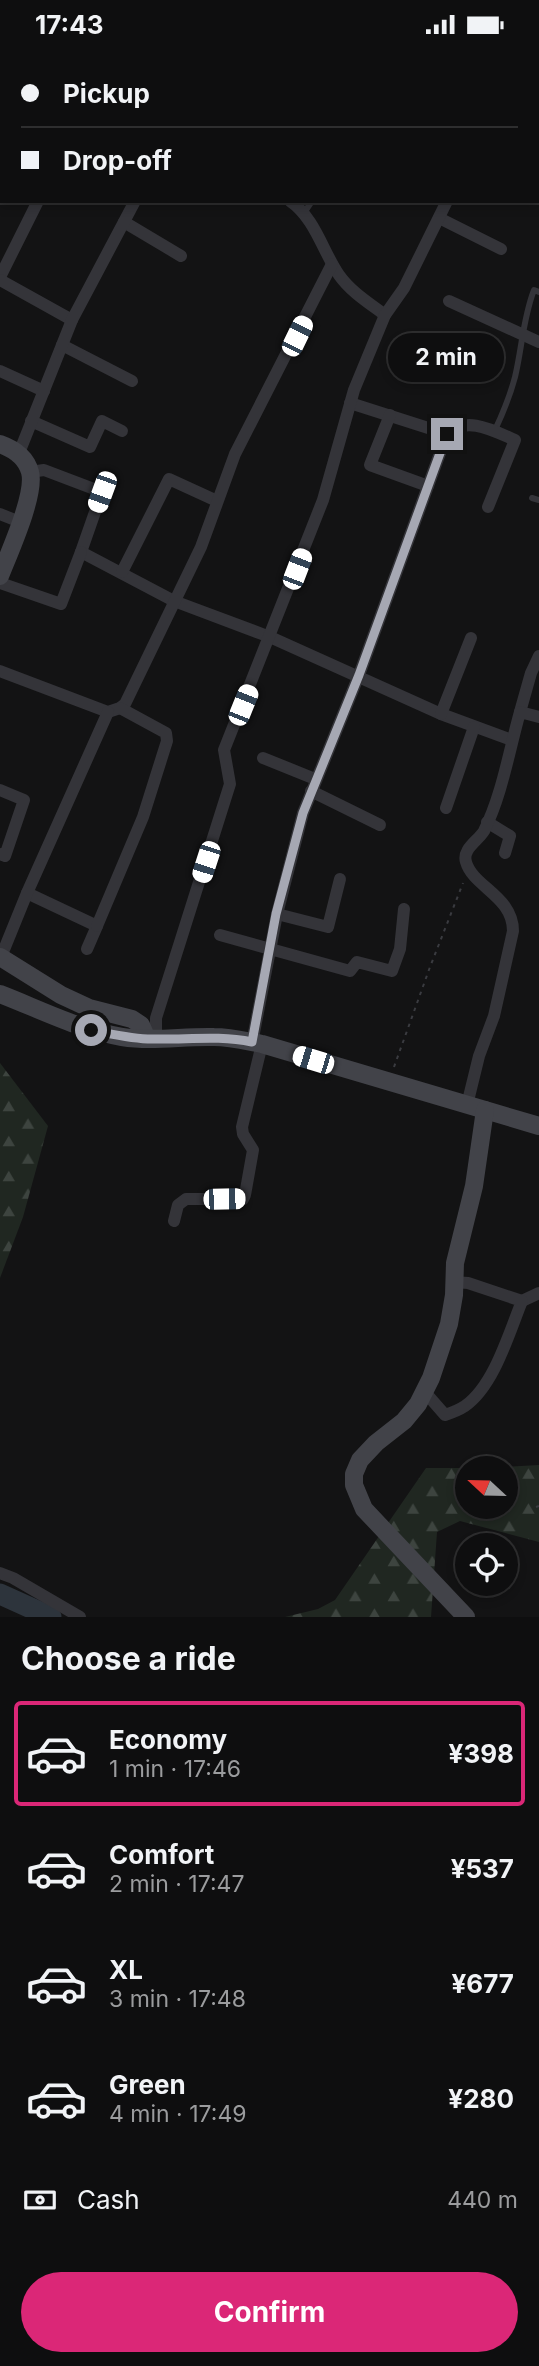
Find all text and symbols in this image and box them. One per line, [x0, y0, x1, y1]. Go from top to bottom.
text: 17:43 [35, 9, 104, 40]
text: Pickup [63, 78, 150, 109]
text: Drop-off [63, 145, 172, 176]
car [279, 313, 316, 359]
callout: 2 min [389, 333, 505, 381]
text: 2 min [415, 343, 477, 371]
route end [431, 418, 463, 450]
car [85, 469, 120, 515]
car [280, 546, 315, 592]
car [226, 682, 261, 728]
car [190, 839, 223, 885]
route start [75, 1014, 107, 1046]
car [290, 1044, 337, 1076]
car [203, 1188, 246, 1210]
north arrow [455, 1456, 518, 1519]
map controls [455, 1456, 518, 1596]
button: locate [455, 1533, 518, 1596]
text: Choose a ride [21, 1639, 236, 1678]
icon: car [25, 1722, 88, 1785]
text: Economy [109, 1724, 227, 1755]
text: ¥398 [449, 1738, 514, 1769]
text: 1 min · 17:46 [109, 1755, 241, 1783]
icon: car [25, 1837, 88, 1900]
text: Comfort [109, 1839, 214, 1870]
text: ¥537 [451, 1853, 514, 1884]
text: 2 min · 17:47 [109, 1870, 244, 1898]
icon: car [25, 1952, 88, 2015]
text: XL [109, 1954, 143, 1985]
text: ¥677 [452, 1968, 514, 1999]
text: 3 min · 17:48 [109, 1985, 246, 2013]
icon: car [25, 2067, 88, 2130]
text: Green [109, 2069, 186, 2100]
text: ¥280 [448, 2083, 514, 2114]
text: 4 min · 17:49 [109, 2100, 247, 2128]
icon: cash [21, 2181, 59, 2219]
text: Cash [77, 2184, 140, 2215]
text: 440 m [447, 2186, 518, 2214]
button: Confirm [21, 2272, 518, 2352]

